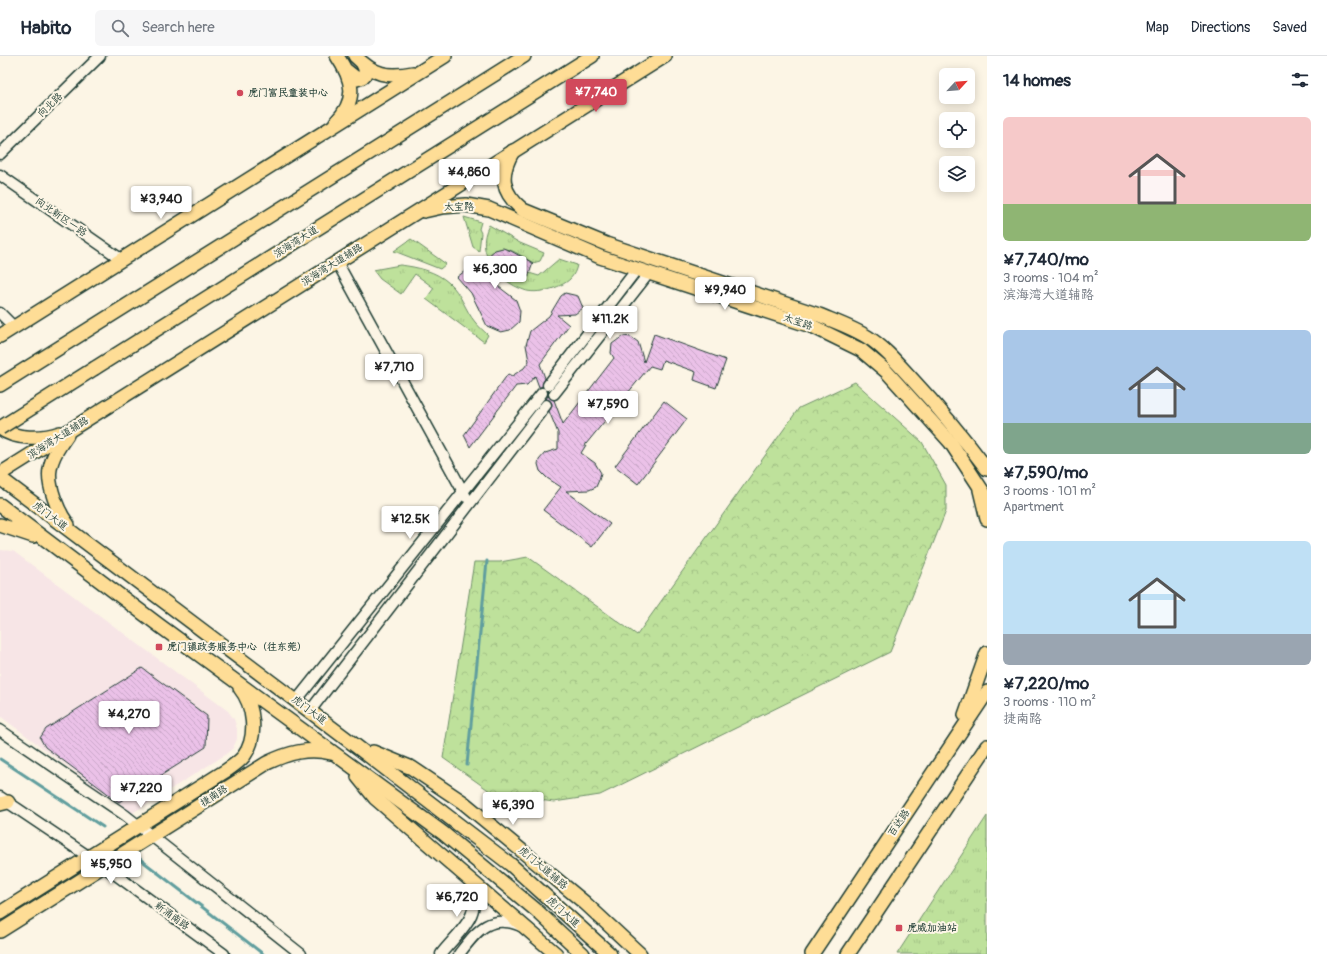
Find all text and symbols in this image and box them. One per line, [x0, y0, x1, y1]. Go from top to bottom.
search box [95, 10, 375, 46]
text: Habito [20, 16, 71, 40]
icon: search [109, 17, 131, 39]
text: Search here [141, 18, 215, 37]
text: Map [1146, 19, 1169, 36]
text: Directions [1191, 19, 1250, 36]
text: Saved [1272, 19, 1307, 36]
north arrow [939, 68, 975, 104]
map controls [939, 68, 975, 192]
icon: filters [1289, 69, 1311, 91]
text: 14 homes [1003, 70, 1071, 91]
pin: ¥7,740 [563, 79, 629, 113]
text: ¥7,740 [575, 84, 617, 100]
place label: 虎门富民童装中心 [248, 87, 328, 99]
marker: 虎门富民童装中心 [235, 88, 245, 98]
street label: 向北路 [35, 90, 65, 120]
button: locate [939, 112, 975, 148]
icon: home [1121, 143, 1193, 215]
button: layers [939, 156, 975, 192]
pin: ¥4,860 [436, 159, 502, 193]
text: ¥4,860 [448, 164, 490, 180]
pin: ¥3,940 [128, 186, 194, 220]
text: ¥3,940 [140, 191, 182, 207]
street label: 向北新区一路 [33, 195, 89, 239]
street label: 太宝路 [444, 201, 474, 213]
street label: 滨海湾大道 [272, 224, 320, 260]
street label: 滨海湾大道辅路 [299, 241, 365, 289]
text: ¥7,740/mo [1003, 249, 1089, 270]
pin: ¥6,300 [462, 256, 528, 290]
text: ¥6,300 [473, 261, 517, 277]
text: 3 rooms · 104 m² [1003, 270, 1098, 286]
pin: ¥9,940 [692, 277, 758, 311]
text: ¥9,940 [704, 282, 746, 298]
text: 滨海湾大道辅路 [1003, 287, 1094, 303]
pin: ¥11.2K [577, 306, 643, 340]
text: ¥11.2K [591, 311, 629, 327]
street label: 太宝路 [782, 311, 814, 333]
pin: ¥7,710 [361, 354, 427, 388]
icon: home [1121, 356, 1193, 428]
text: ¥7,710 [374, 359, 414, 375]
pin: ¥7,590 [575, 391, 641, 425]
text: ¥7,590 [587, 396, 629, 412]
street label: 滨海湾大道辅路 [25, 414, 91, 462]
text: ¥7,590/mo [1003, 462, 1088, 483]
text: 3 rooms · 101 m² [1003, 483, 1096, 499]
street label: 虎门大道 [30, 499, 70, 533]
text: Apartment [1003, 499, 1064, 515]
pin: ¥12.5K [377, 506, 443, 540]
text: ¥12.5K [390, 511, 430, 527]
icon: home [1121, 567, 1193, 639]
place label: 虎门镇政务服务中心（往东莞） [167, 641, 307, 653]
marker: 虎门镇政务服务中心（往东莞） [154, 642, 164, 652]
text: ¥7,220/mo [1003, 673, 1089, 694]
street label: 虎门大道 [289, 693, 329, 727]
text: 3 rooms · 110 m² [1003, 694, 1096, 710]
pin: ¥4,270 [96, 701, 162, 735]
text: ¥4,270 [108, 706, 150, 722]
text: 捷南路 [1003, 711, 1042, 727]
pin: ¥7,220 [108, 775, 174, 809]
text: ¥7,220 [120, 780, 162, 796]
street label: 捷南路 [198, 783, 230, 809]
pin: ¥6,390 [480, 792, 546, 826]
text: ¥6,390 [492, 797, 534, 813]
street label: 百达路 [886, 807, 912, 839]
street label: 虎门大道辅路 [516, 844, 570, 892]
pin: ¥5,950 [78, 851, 144, 885]
text: ¥5,950 [90, 856, 132, 872]
pin: ¥6,720 [424, 884, 490, 918]
text: ¥6,720 [436, 889, 478, 905]
street label: 虎门大道 [544, 894, 582, 930]
street label: 新涌南路 [152, 899, 192, 933]
place label: 虎威加油站 [907, 922, 957, 934]
marker: 虎威加油站 [894, 923, 904, 933]

